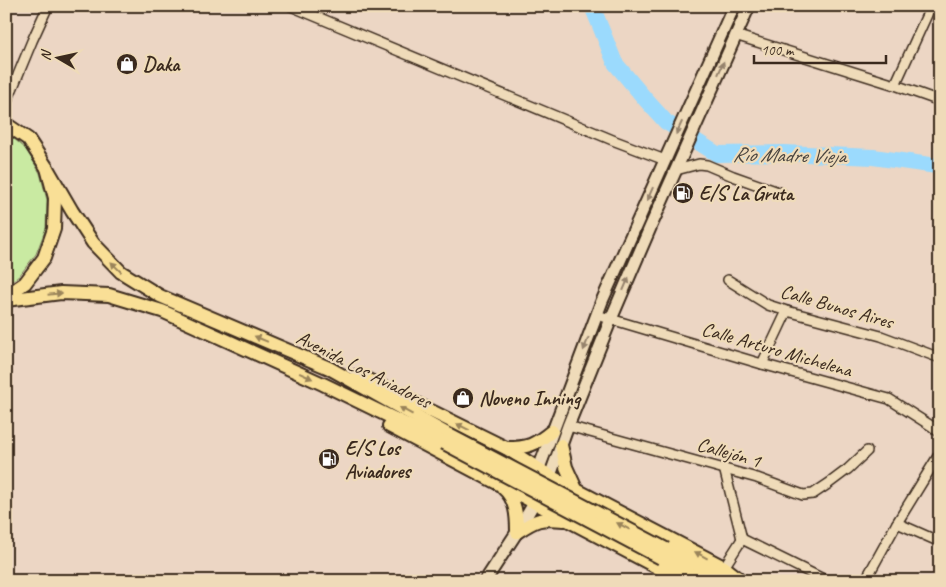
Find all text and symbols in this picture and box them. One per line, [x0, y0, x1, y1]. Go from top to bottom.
north arrow [32, 32, 82, 82]
scale bar [754, 32, 886, 64]
text: 100 m [761, 41, 795, 60]
text: N [37, 48, 55, 62]
shop icon: Daka [115, 52, 139, 76]
place label: Daka [143, 52, 181, 77]
one-way arrow [718, 61, 726, 75]
one-way arrow [675, 121, 683, 135]
water label: Río Madre Vieja [732, 141, 848, 169]
fuel station icon: E/S La Gruta [671, 181, 695, 205]
place label: E/S La Gruta [699, 181, 795, 206]
one-way arrow [645, 187, 653, 201]
one-way arrow [110, 261, 122, 273]
one-way arrow [623, 277, 631, 291]
street label: Calle Bunos Aires [778, 278, 898, 335]
one-way arrow [47, 290, 63, 298]
street label: Calle Arturo Michelena [699, 316, 857, 383]
street label: Avenida Los Aviadores [292, 325, 437, 415]
one-way arrow [254, 334, 268, 342]
one-way arrow [581, 336, 589, 351]
one-way arrow [299, 373, 313, 381]
shop icon: Noveno Inning [451, 386, 475, 410]
place label: Noveno Inning [479, 386, 582, 411]
one-way arrow [399, 407, 413, 416]
one-way arrow [455, 423, 470, 431]
street label: Callejón 1 [694, 431, 765, 474]
place label: E/S Los Aviadores [345, 436, 412, 484]
fuel station icon: E/S Los Aviadores [317, 447, 341, 471]
one-way arrow [615, 522, 630, 530]
one-way arrow [694, 550, 708, 559]

